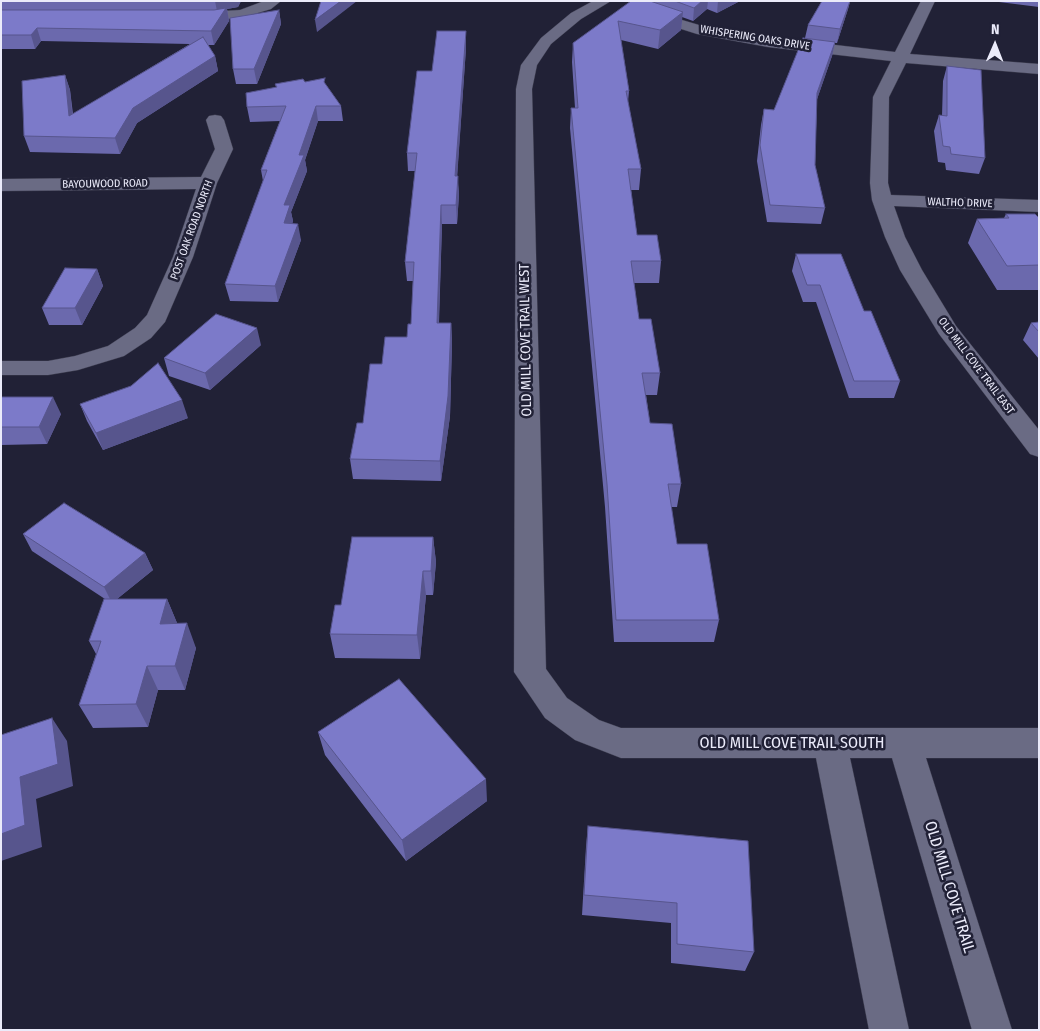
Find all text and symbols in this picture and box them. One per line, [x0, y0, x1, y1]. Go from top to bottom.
north arrow [970, 20, 1020, 70]
text: N [991, 21, 1000, 38]
street label: WHISPERING OAKS DRIVE [699, 23, 811, 53]
street label: BAYOUWOOD ROAD [62, 177, 148, 191]
street label: POST OAK ROAD NORTH [168, 178, 216, 282]
street label: WALTHO DRIVE [927, 195, 993, 211]
street label: OLD MILL COVE TRAIL WEST [516, 263, 536, 417]
street label: OLD MILL COVE TRAIL EAST [935, 315, 1017, 417]
street label: OLD MILL COVE TRAIL SOUTH [700, 734, 884, 754]
street label: OLD MILL COVE TRAIL [920, 819, 978, 955]

